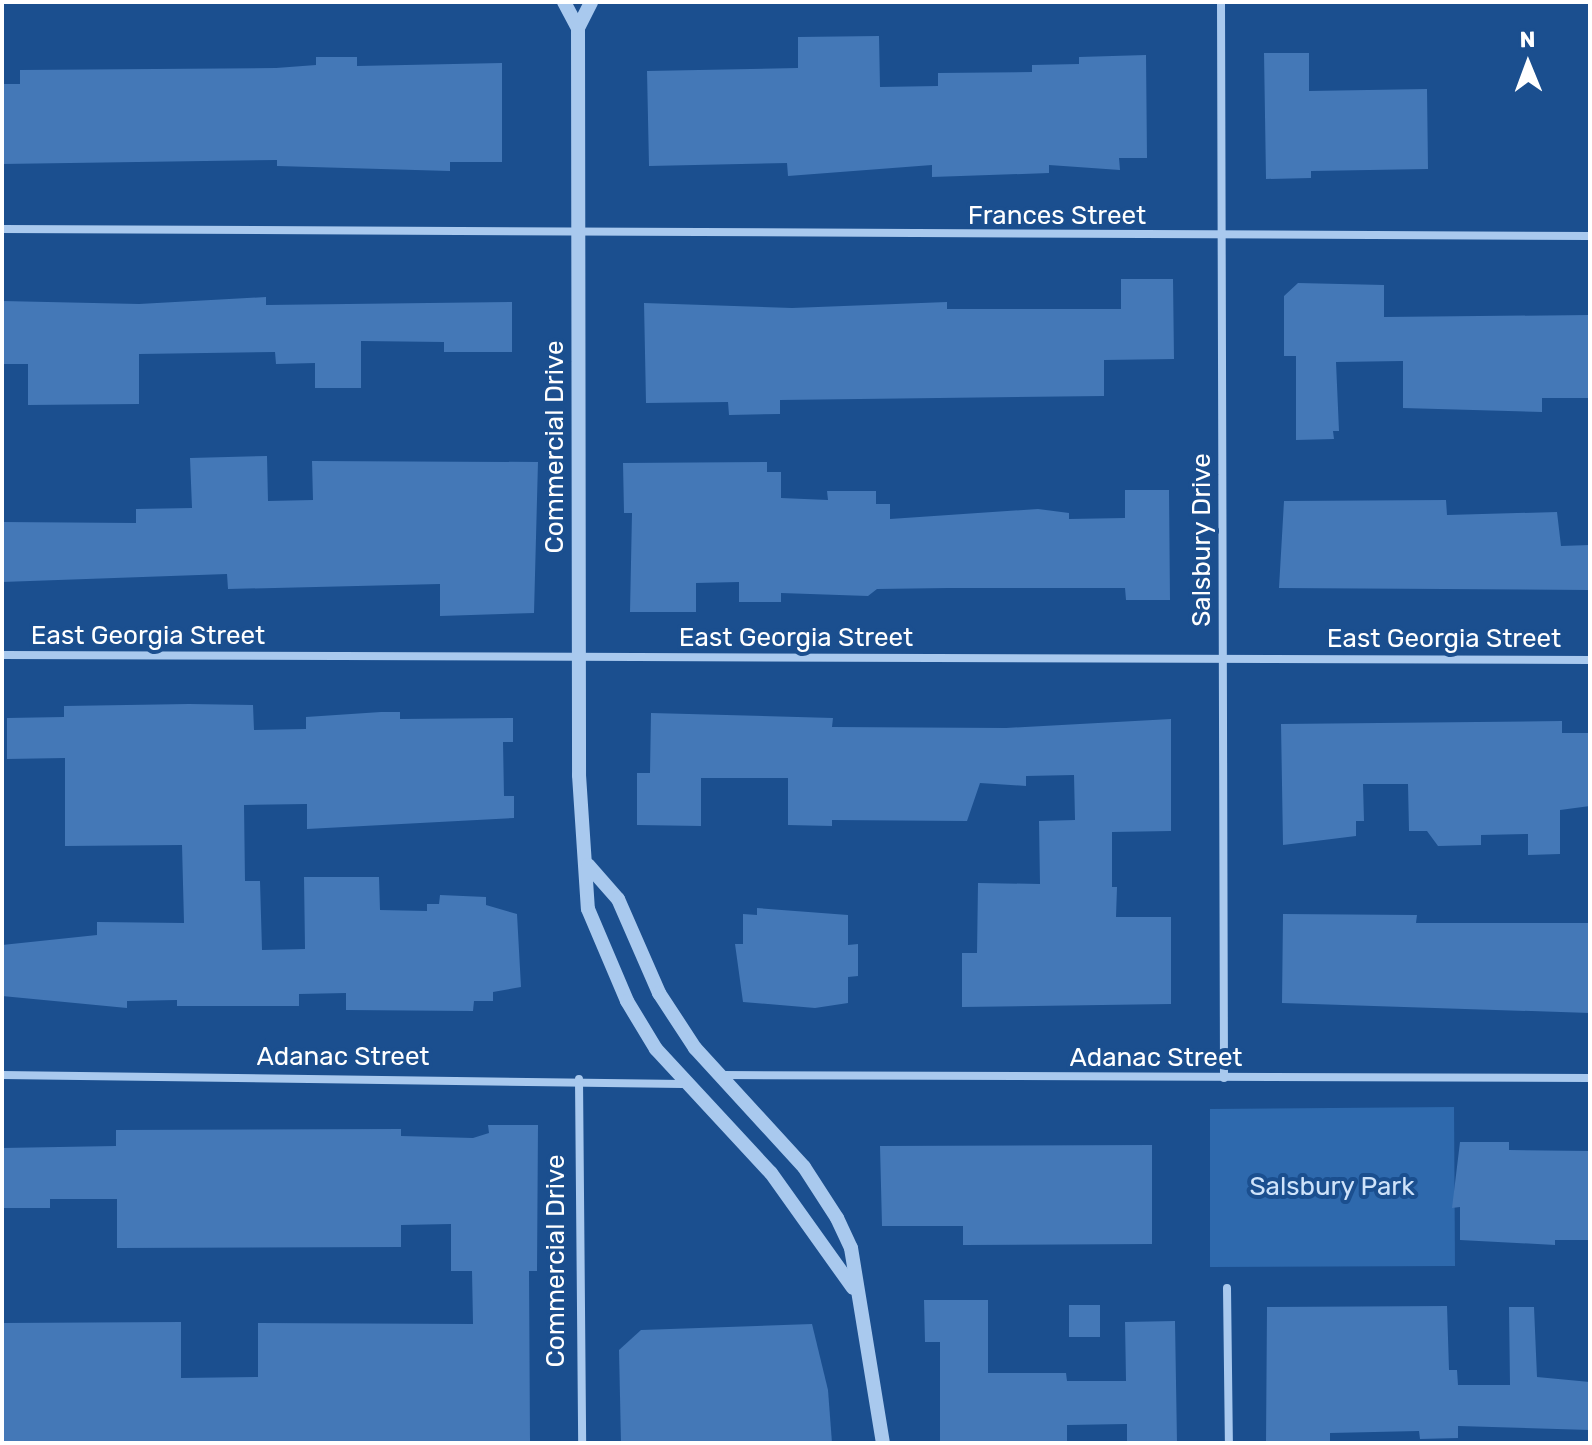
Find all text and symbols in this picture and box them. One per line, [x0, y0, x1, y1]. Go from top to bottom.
north arrow [1488, 24, 1568, 104]
text: N [1519, 26, 1536, 53]
street label: Frances Street [968, 200, 1146, 232]
street label: Commercial Drive [539, 341, 571, 553]
street label: Salsbury Drive [1186, 453, 1218, 627]
street label: East Georgia Street [31, 620, 265, 652]
street label: East Georgia Street [679, 622, 913, 654]
street label: East Georgia Street [1327, 623, 1561, 655]
street label: Adanac Street [256, 1041, 430, 1073]
street label: Adanac Street [1069, 1042, 1243, 1074]
street label: Commercial Drive [540, 1155, 572, 1367]
park label: Salsbury Park [1249, 1171, 1415, 1203]

